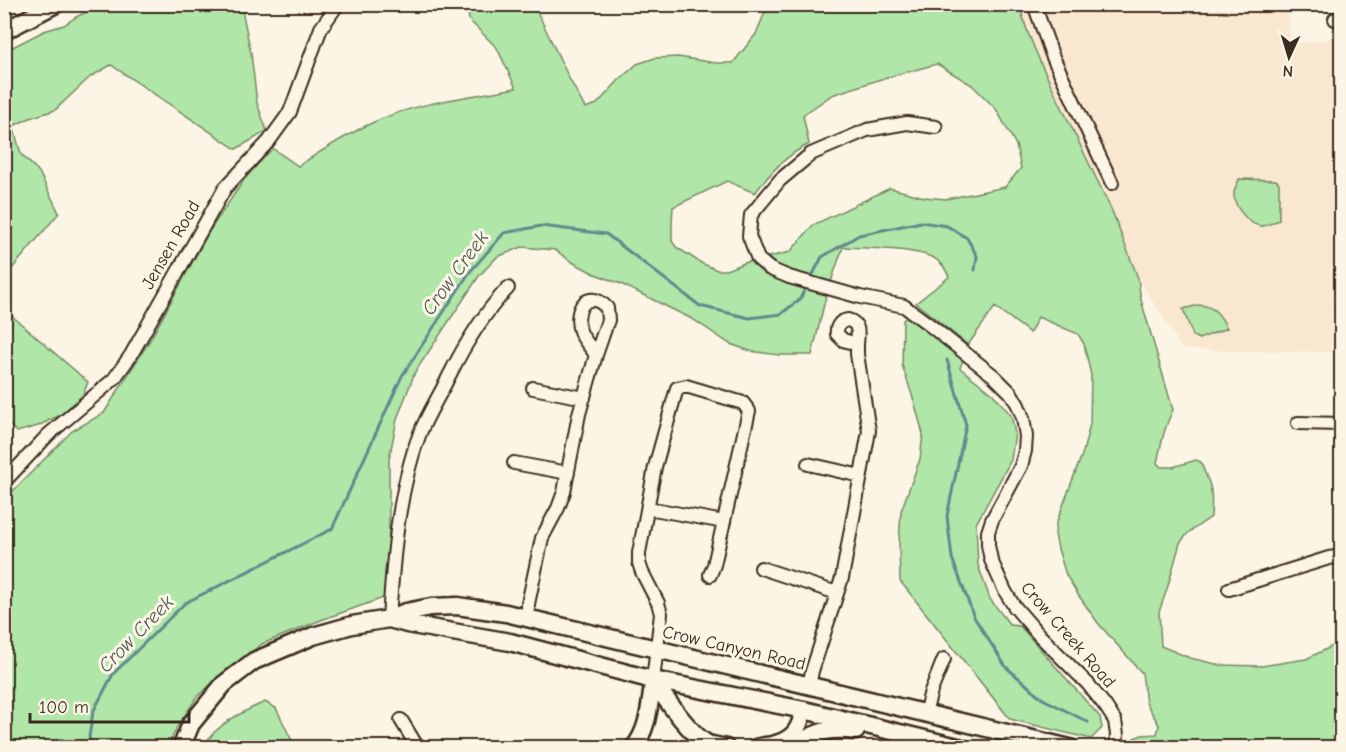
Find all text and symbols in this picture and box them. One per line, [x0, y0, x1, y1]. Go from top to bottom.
north arrow [1259, 27, 1319, 87]
text: N [1282, 62, 1294, 80]
street label: Jensen Road [137, 197, 205, 293]
water label: Crow Creek [417, 226, 493, 319]
street label: Crow Creek Road [1016, 578, 1120, 692]
water label: Crow Creek [94, 591, 179, 677]
street label: Crow Canyon Road [660, 621, 808, 675]
scale bar [30, 686, 189, 724]
text: 100 m [39, 697, 89, 718]

